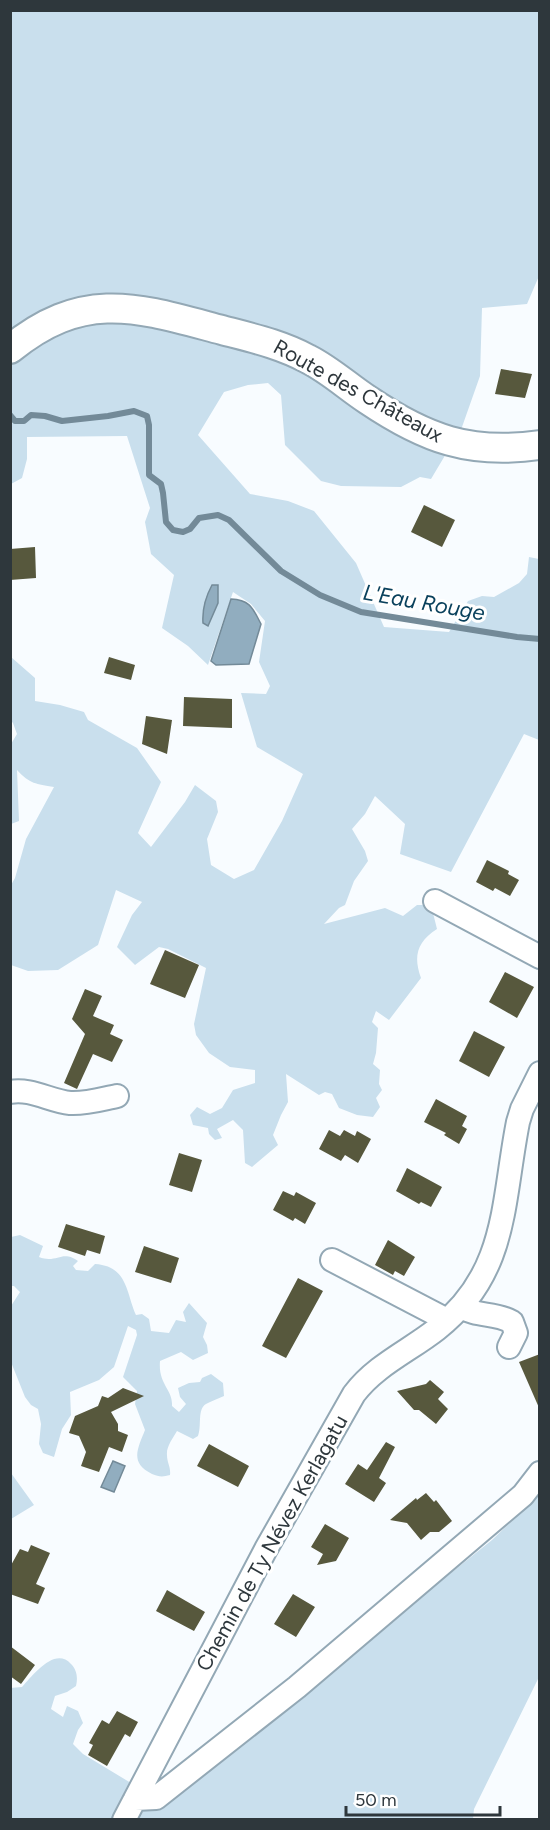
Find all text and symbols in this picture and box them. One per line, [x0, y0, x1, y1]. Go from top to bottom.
street label: Route des Châteaux [269, 334, 447, 447]
water label: L'Eau Rouge [361, 578, 487, 626]
street label: Chemin de Ty Névez Kerlagatu [191, 1410, 353, 1675]
scale bar [346, 1779, 500, 1817]
text: 50 m [355, 1789, 397, 1811]

